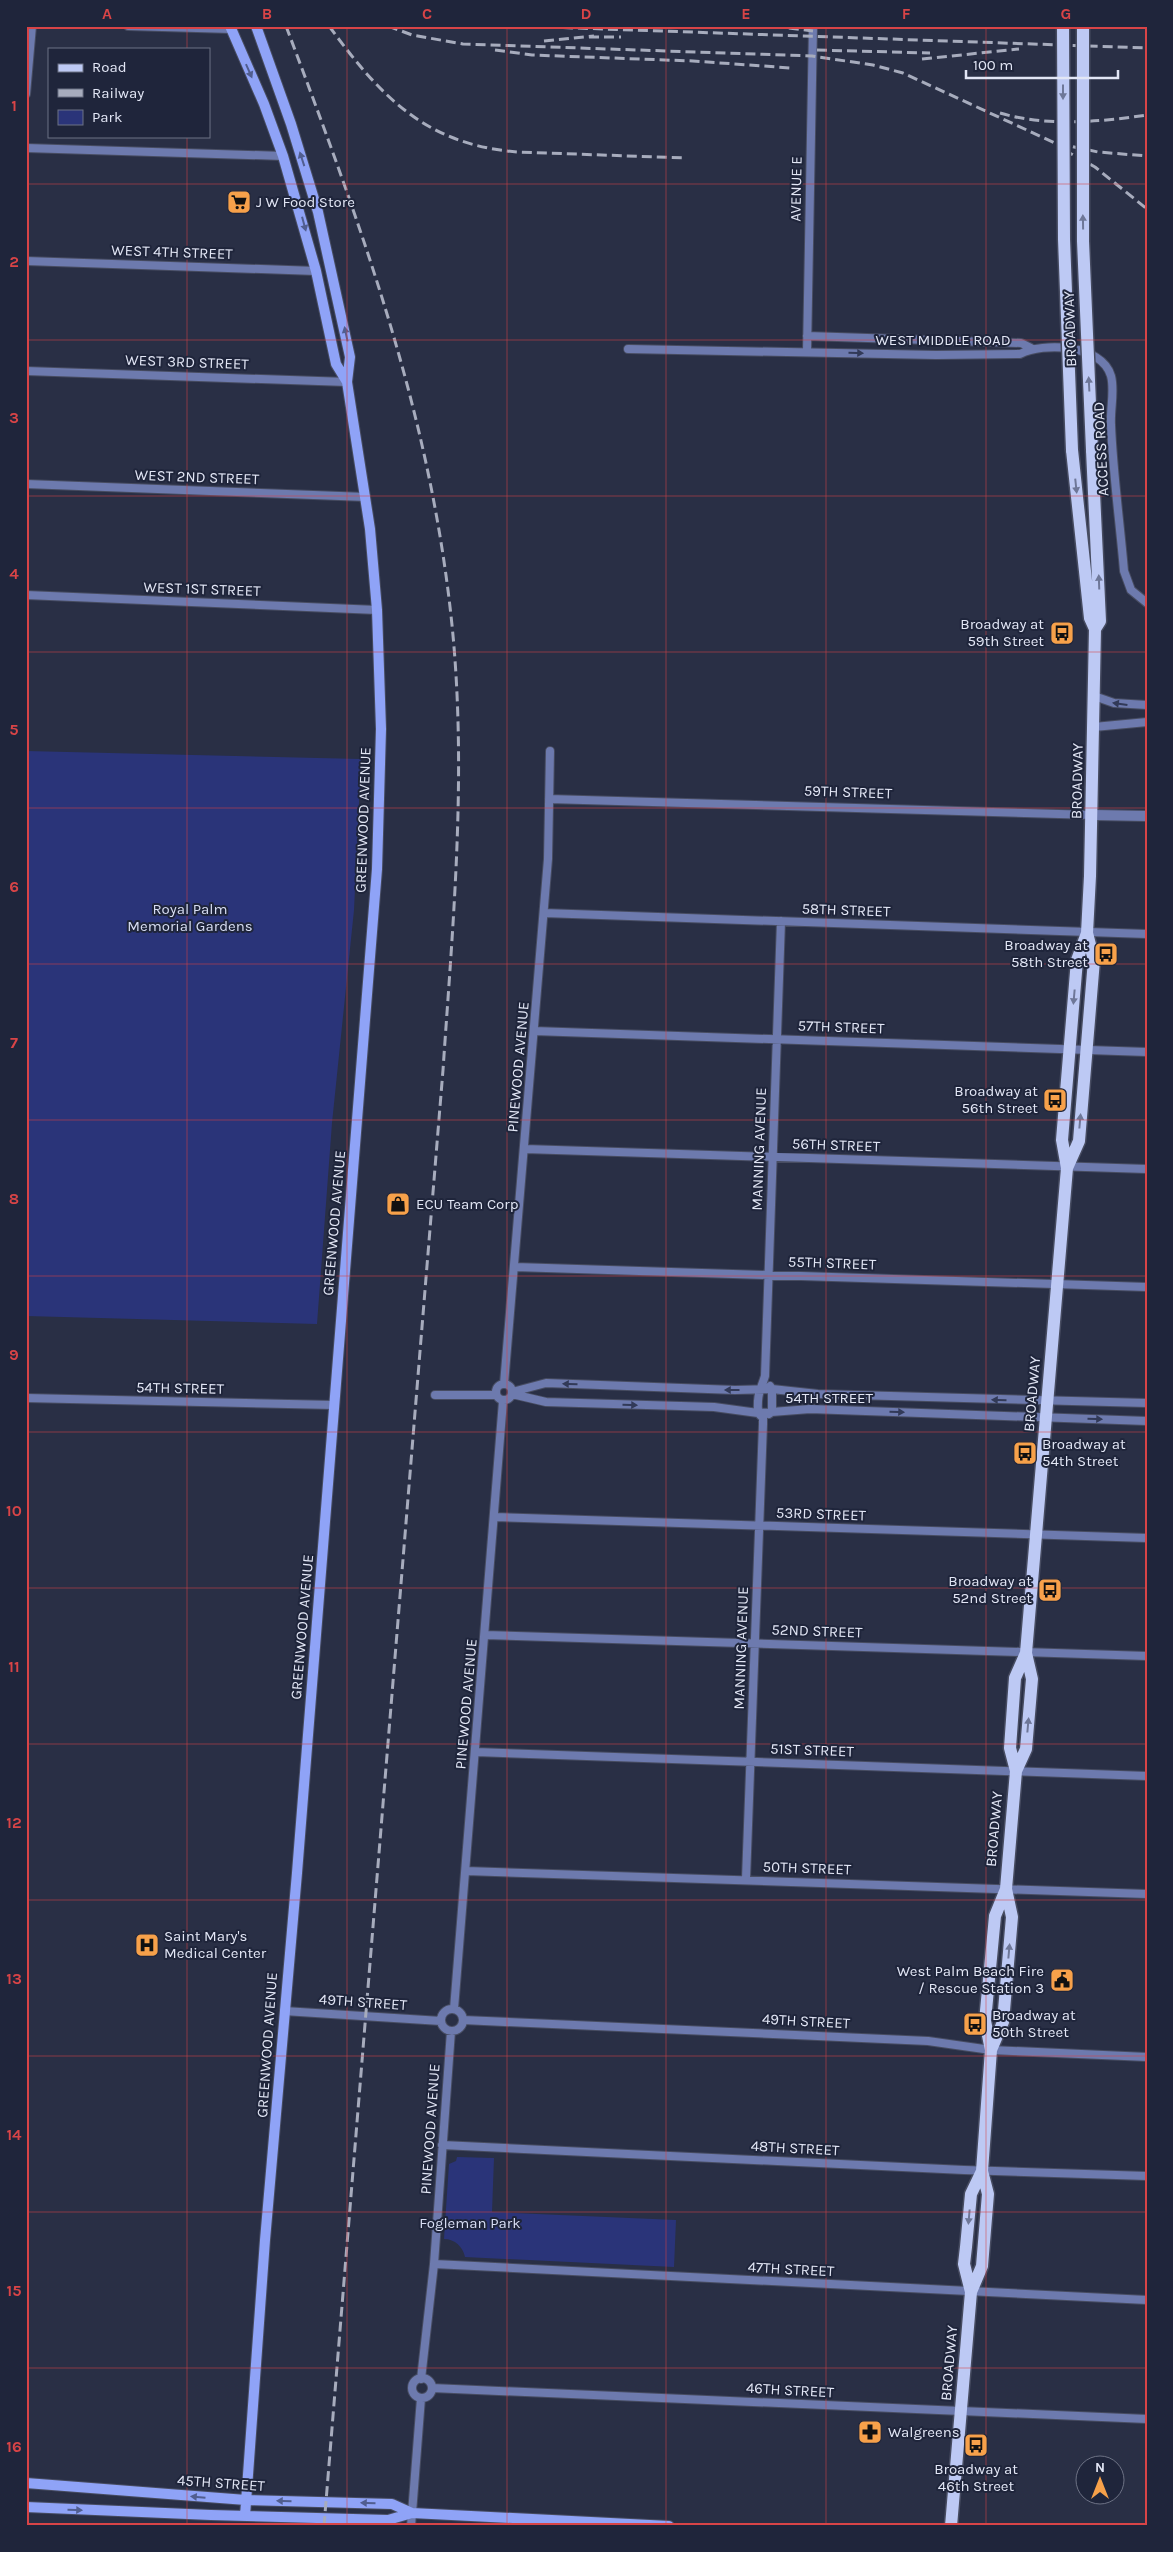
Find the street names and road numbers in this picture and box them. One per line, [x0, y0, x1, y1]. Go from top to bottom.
street label: AVENUE E [786, 156, 806, 222]
street label: WEST 4TH STREET [111, 241, 234, 263]
street label: BROADWAY [1060, 290, 1080, 367]
street label: WEST MIDDLE ROAD [875, 331, 1011, 349]
street label: WEST 3RD STREET [125, 351, 250, 373]
street label: ACCESS ROAD [1090, 401, 1112, 497]
street label: WEST 2ND STREET [134, 466, 260, 488]
street label: WEST 1ST STREET [143, 578, 261, 600]
street label: BROADWAY [1067, 742, 1087, 819]
street label: GREENWOOD AVENUE [351, 747, 375, 893]
street label: 59TH STREET [804, 781, 893, 803]
street label: 58TH STREET [801, 899, 891, 921]
street label: PINEWOOD AVENUE [503, 1001, 533, 1133]
street label: 57TH STREET [797, 1016, 885, 1038]
street label: MANNING AVENUE [748, 1087, 770, 1211]
street label: 56TH STREET [792, 1134, 881, 1156]
street label: GREENWOOD AVENUE [319, 1150, 349, 1296]
street label: 55TH STREET [788, 1252, 877, 1274]
street label: BROADWAY [1020, 1355, 1044, 1433]
street label: 54TH STREET [136, 1378, 225, 1398]
street label: 54TH STREET [785, 1389, 874, 1407]
street label: 53RD STREET [776, 1503, 867, 1525]
street label: GREENWOOD AVENUE [287, 1554, 317, 1700]
street label: MANNING AVENUE [730, 1586, 752, 1710]
street label: 52ND STREET [771, 1620, 863, 1642]
street label: PINEWOOD AVENUE [451, 1638, 481, 1770]
street label: 51ST STREET [770, 1740, 855, 1760]
street label: BROADWAY [982, 1790, 1006, 1868]
street label: 50TH STREET [762, 1857, 852, 1879]
street label: GREENWOOD AVENUE [253, 1972, 281, 2118]
street label: 49TH STREET [318, 1990, 408, 2014]
street label: 49TH STREET [761, 2010, 851, 2032]
street label: PINEWOOD AVENUE [416, 2063, 444, 2195]
street label: 48TH STREET [750, 2137, 840, 2159]
street label: 47TH STREET [747, 2258, 835, 2280]
street label: BROADWAY [937, 2324, 961, 2402]
street label: 46TH STREET [745, 2379, 835, 2401]
street label: 45TH STREET [176, 2471, 266, 2495]

